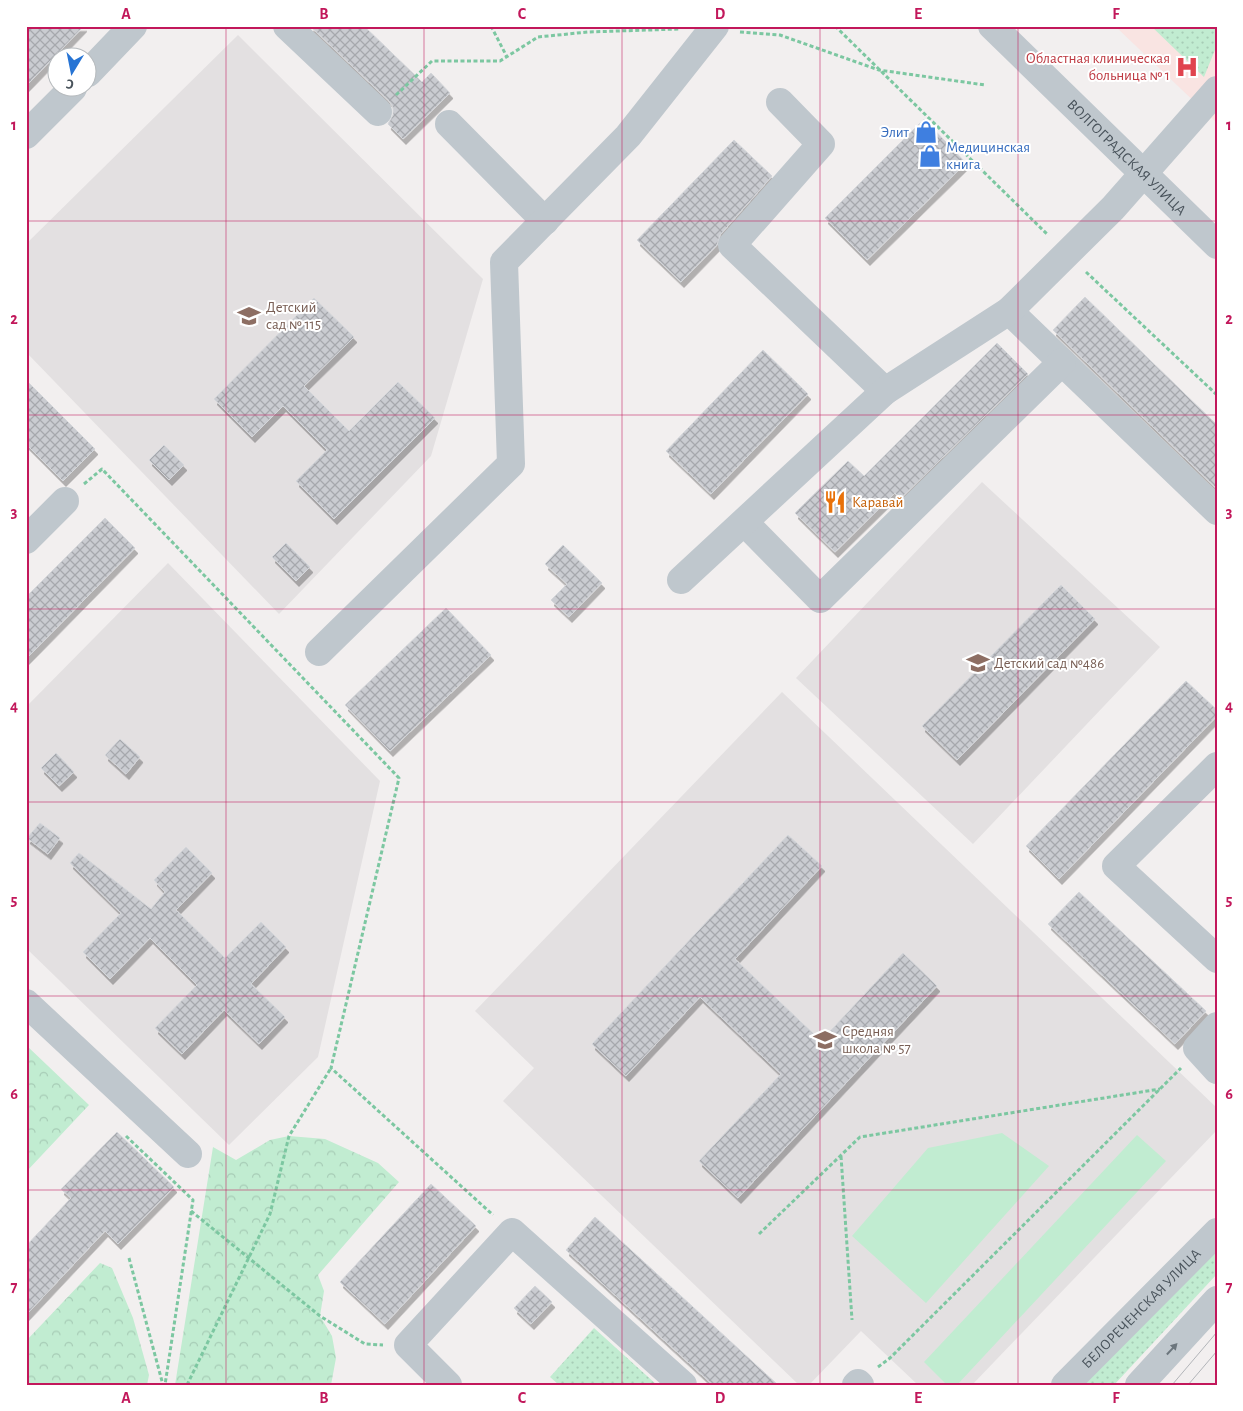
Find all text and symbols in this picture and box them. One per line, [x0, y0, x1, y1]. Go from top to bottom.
text: A [121, 6, 131, 22]
text: B [319, 6, 329, 22]
text: C [518, 6, 527, 22]
text: D [715, 6, 726, 22]
text: E [914, 6, 922, 22]
text: F [1112, 6, 1120, 22]
north arrow [48, 48, 98, 98]
place label: Областная клиническая больница № 1 [1026, 51, 1170, 83]
hospital icon: Областная клиническая больница № 1 [1174, 54, 1200, 80]
text: С [65, 76, 75, 91]
street label: ВОЛГОГРАДСКАЯ УЛИЦА [1064, 96, 1189, 218]
text: 1 [11, 117, 17, 133]
text: 1 [1226, 117, 1232, 133]
shop icon: Элит [913, 119, 939, 145]
place label: Элит [880, 125, 910, 140]
place label: Медицинская книга [946, 140, 1030, 172]
shop icon: Медицинская книга [917, 143, 943, 169]
place label: Детский сад № 115 [266, 300, 321, 332]
school or university icon: Детский сад № 115 [236, 303, 262, 329]
text: 2 [10, 311, 18, 327]
text: 2 [1225, 311, 1233, 327]
restaurant icon: Каравай [822, 489, 848, 515]
place label: Каравай [852, 495, 903, 510]
text: 3 [11, 504, 18, 520]
text: 3 [1226, 504, 1233, 520]
school or university icon: Детский сад №486 [965, 650, 991, 676]
place label: Детский сад №486 [994, 656, 1104, 671]
text: 4 [10, 698, 18, 714]
text: 4 [1225, 698, 1233, 714]
text: 5 [11, 892, 18, 908]
text: 5 [1226, 892, 1233, 908]
place label: Средняя школа № 57 [842, 1024, 911, 1056]
school or university icon: Средняя школа № 57 [812, 1027, 838, 1053]
text: 6 [10, 1086, 18, 1102]
text: 6 [1225, 1086, 1233, 1102]
street label: БЕЛОРЕЧЕНСКАЯ УЛИЦА [1079, 1246, 1204, 1371]
text: 7 [11, 1279, 18, 1295]
text: 7 [1226, 1279, 1233, 1295]
one-way arrow [1166, 1343, 1178, 1355]
text: A [121, 1390, 131, 1406]
text: B [319, 1390, 329, 1406]
text: C [518, 1390, 527, 1406]
text: D [715, 1390, 726, 1406]
text: E [914, 1390, 922, 1406]
text: F [1112, 1390, 1120, 1406]

